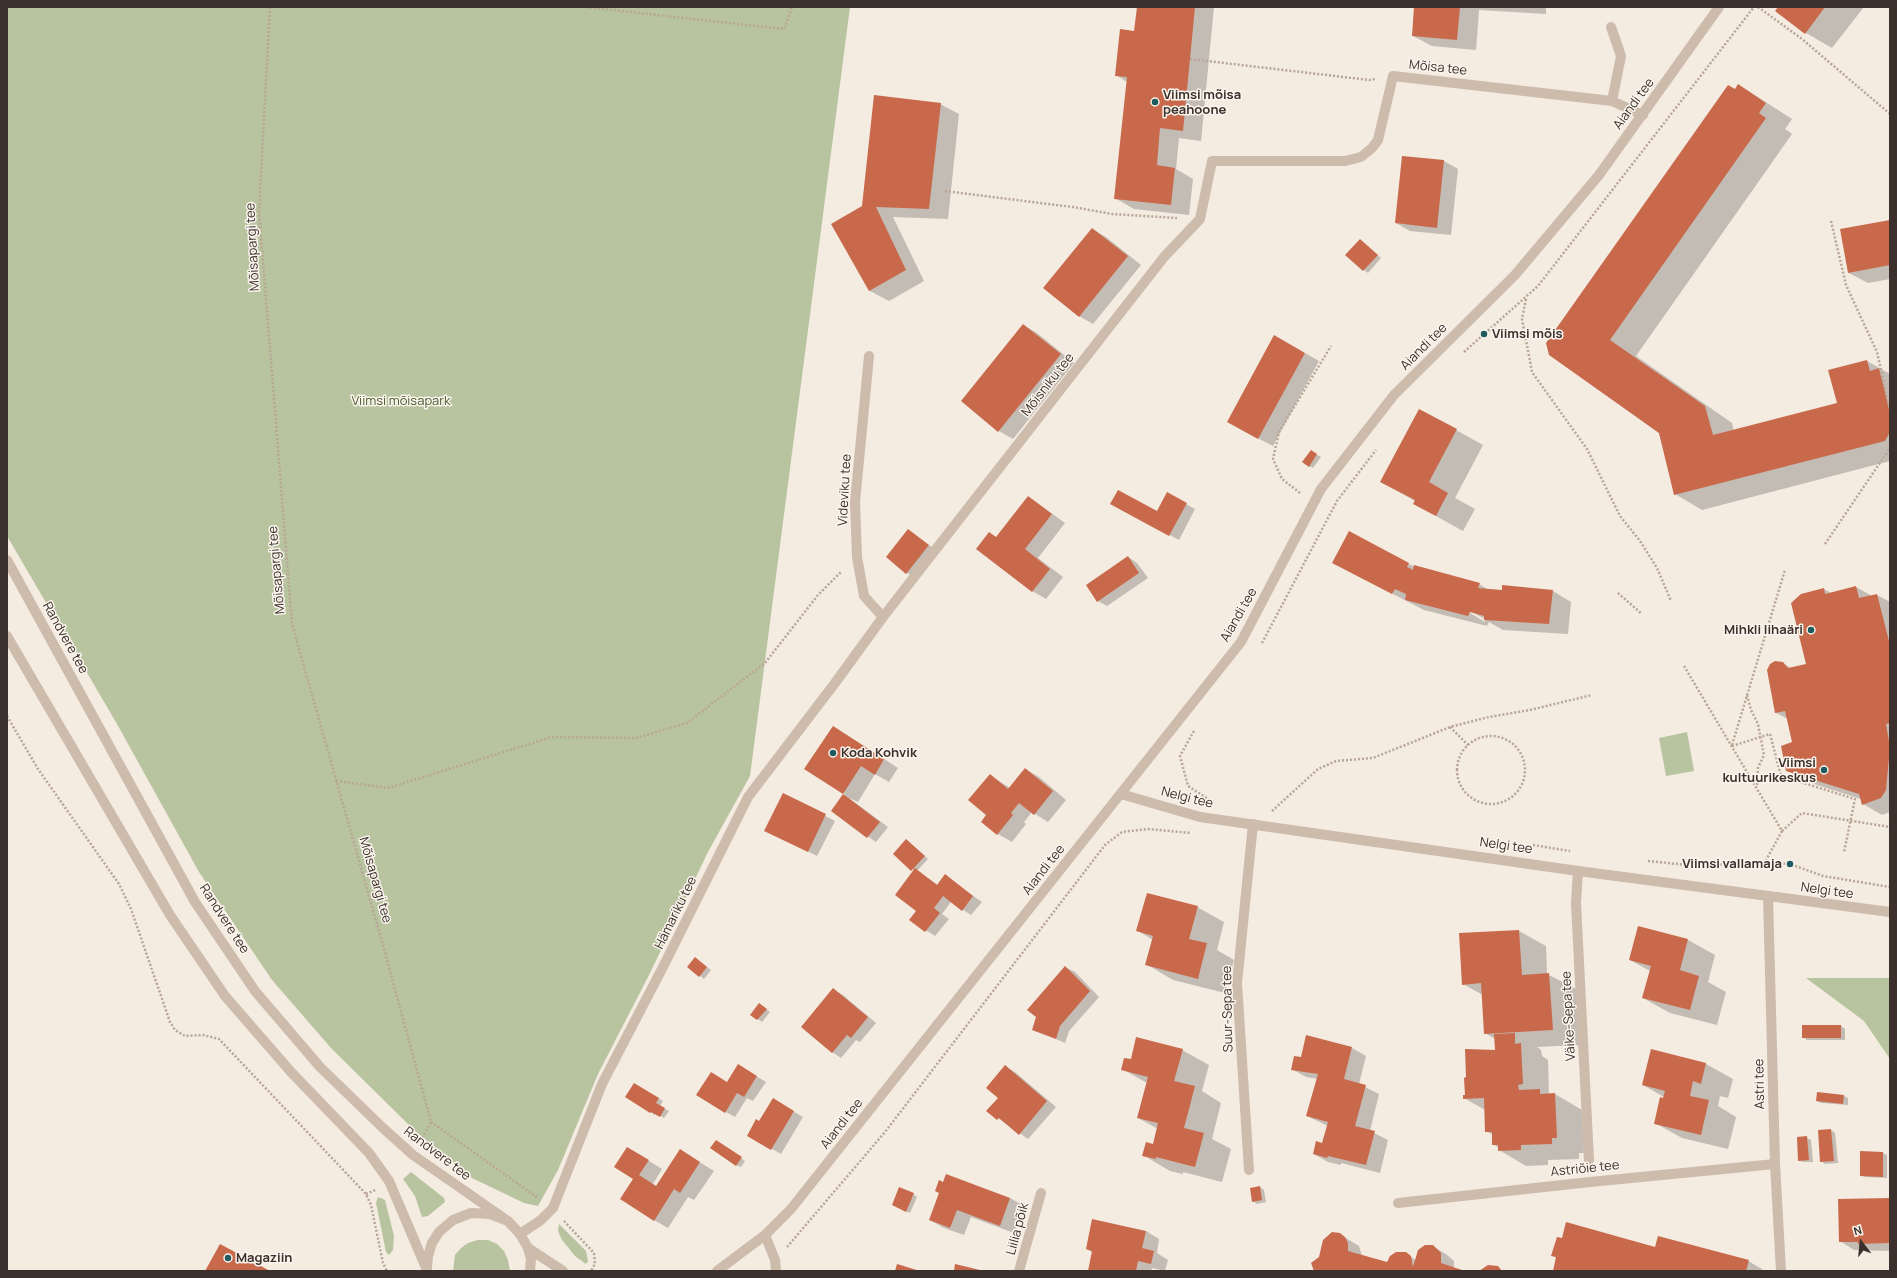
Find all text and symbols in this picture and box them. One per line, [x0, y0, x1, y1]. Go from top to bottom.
street label: Mõisa tee [1408, 57, 1468, 79]
street label: Aiandi tee [1610, 75, 1658, 133]
place label: Viimsi mõisa peahoone [1163, 87, 1241, 118]
marker: Viimsi mõisa peahoone [1150, 97, 1160, 107]
street label: Mõisapargi tee [243, 202, 263, 292]
street label: Aiandi tee [1397, 320, 1451, 374]
place label: Viimsi mõis [1492, 326, 1563, 342]
marker: Viimsi mõis [1479, 329, 1489, 339]
street label: Mõisniku tee [1018, 350, 1078, 420]
park label: Viimsi mõisapark [352, 393, 450, 409]
street label: Videviku tee [835, 454, 855, 526]
street label: Mõisapargi tee [265, 525, 289, 615]
street label: Aiandi tee [1217, 585, 1261, 645]
street label: Randvere tee [39, 599, 91, 677]
place label: Mihkli lihaäri [1724, 622, 1803, 638]
marker: Mihkli lihaäri [1806, 625, 1816, 635]
place label: Koda Kohvik [841, 745, 917, 761]
marker: Koda Kohvik [828, 748, 838, 758]
place label: Viimsi kultuurikeskus [1723, 755, 1816, 786]
marker: Viimsi kultuurikeskus [1819, 765, 1829, 775]
street label: Nelgi tee [1159, 784, 1215, 812]
street label: Mõisapargi tee [355, 835, 395, 925]
street label: Nelgi tee [1479, 835, 1533, 857]
street label: Aiandi tee [1019, 842, 1069, 898]
place label: Viimsi vallamaja [1682, 856, 1782, 872]
marker: Viimsi vallamaja [1785, 859, 1795, 869]
street label: Hämariku tee [652, 874, 700, 952]
street label: Nelgi tee [1800, 880, 1854, 902]
street label: Randvere tee [196, 881, 252, 957]
street label: Suur-Sepa tee [1219, 966, 1237, 1052]
street label: Väike-Sepa tee [1559, 971, 1579, 1061]
street label: Astri tee [1752, 1059, 1768, 1109]
street label: Aiandi tee [817, 1096, 867, 1152]
street label: Randvere tee [401, 1124, 473, 1184]
street label: Astriõie tee [1550, 1158, 1620, 1180]
street label: Liilia põik [1004, 1201, 1032, 1257]
north arrow [1841, 1222, 1881, 1262]
text: N [1852, 1222, 1863, 1238]
place label: Magaziin [236, 1250, 292, 1266]
marker: Magaziin [223, 1253, 233, 1263]

